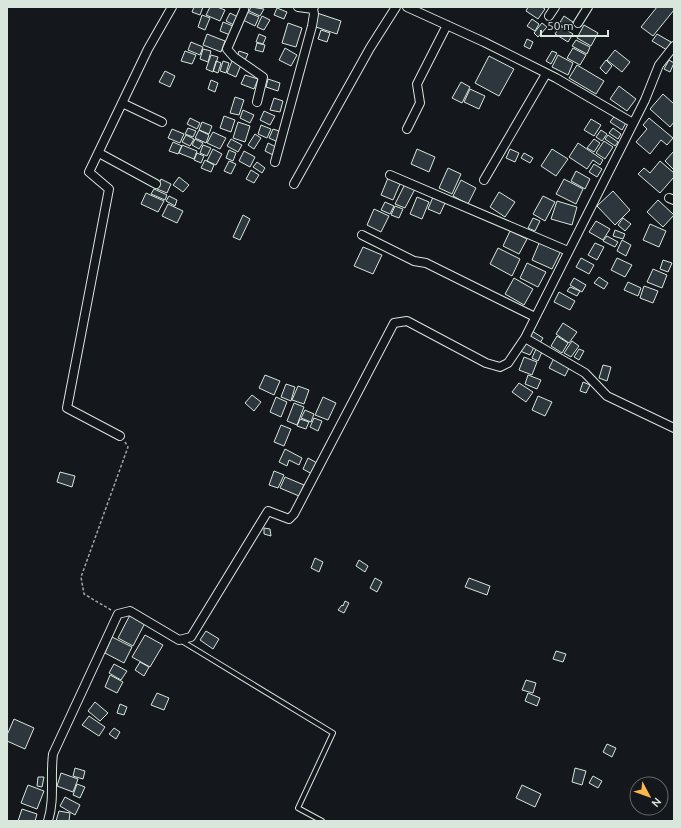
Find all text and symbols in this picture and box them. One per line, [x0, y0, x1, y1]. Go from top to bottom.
scale bar [541, 12, 608, 38]
text: 50 m [547, 19, 574, 32]
north arrow [629, 776, 669, 816]
text: N [649, 796, 664, 810]

